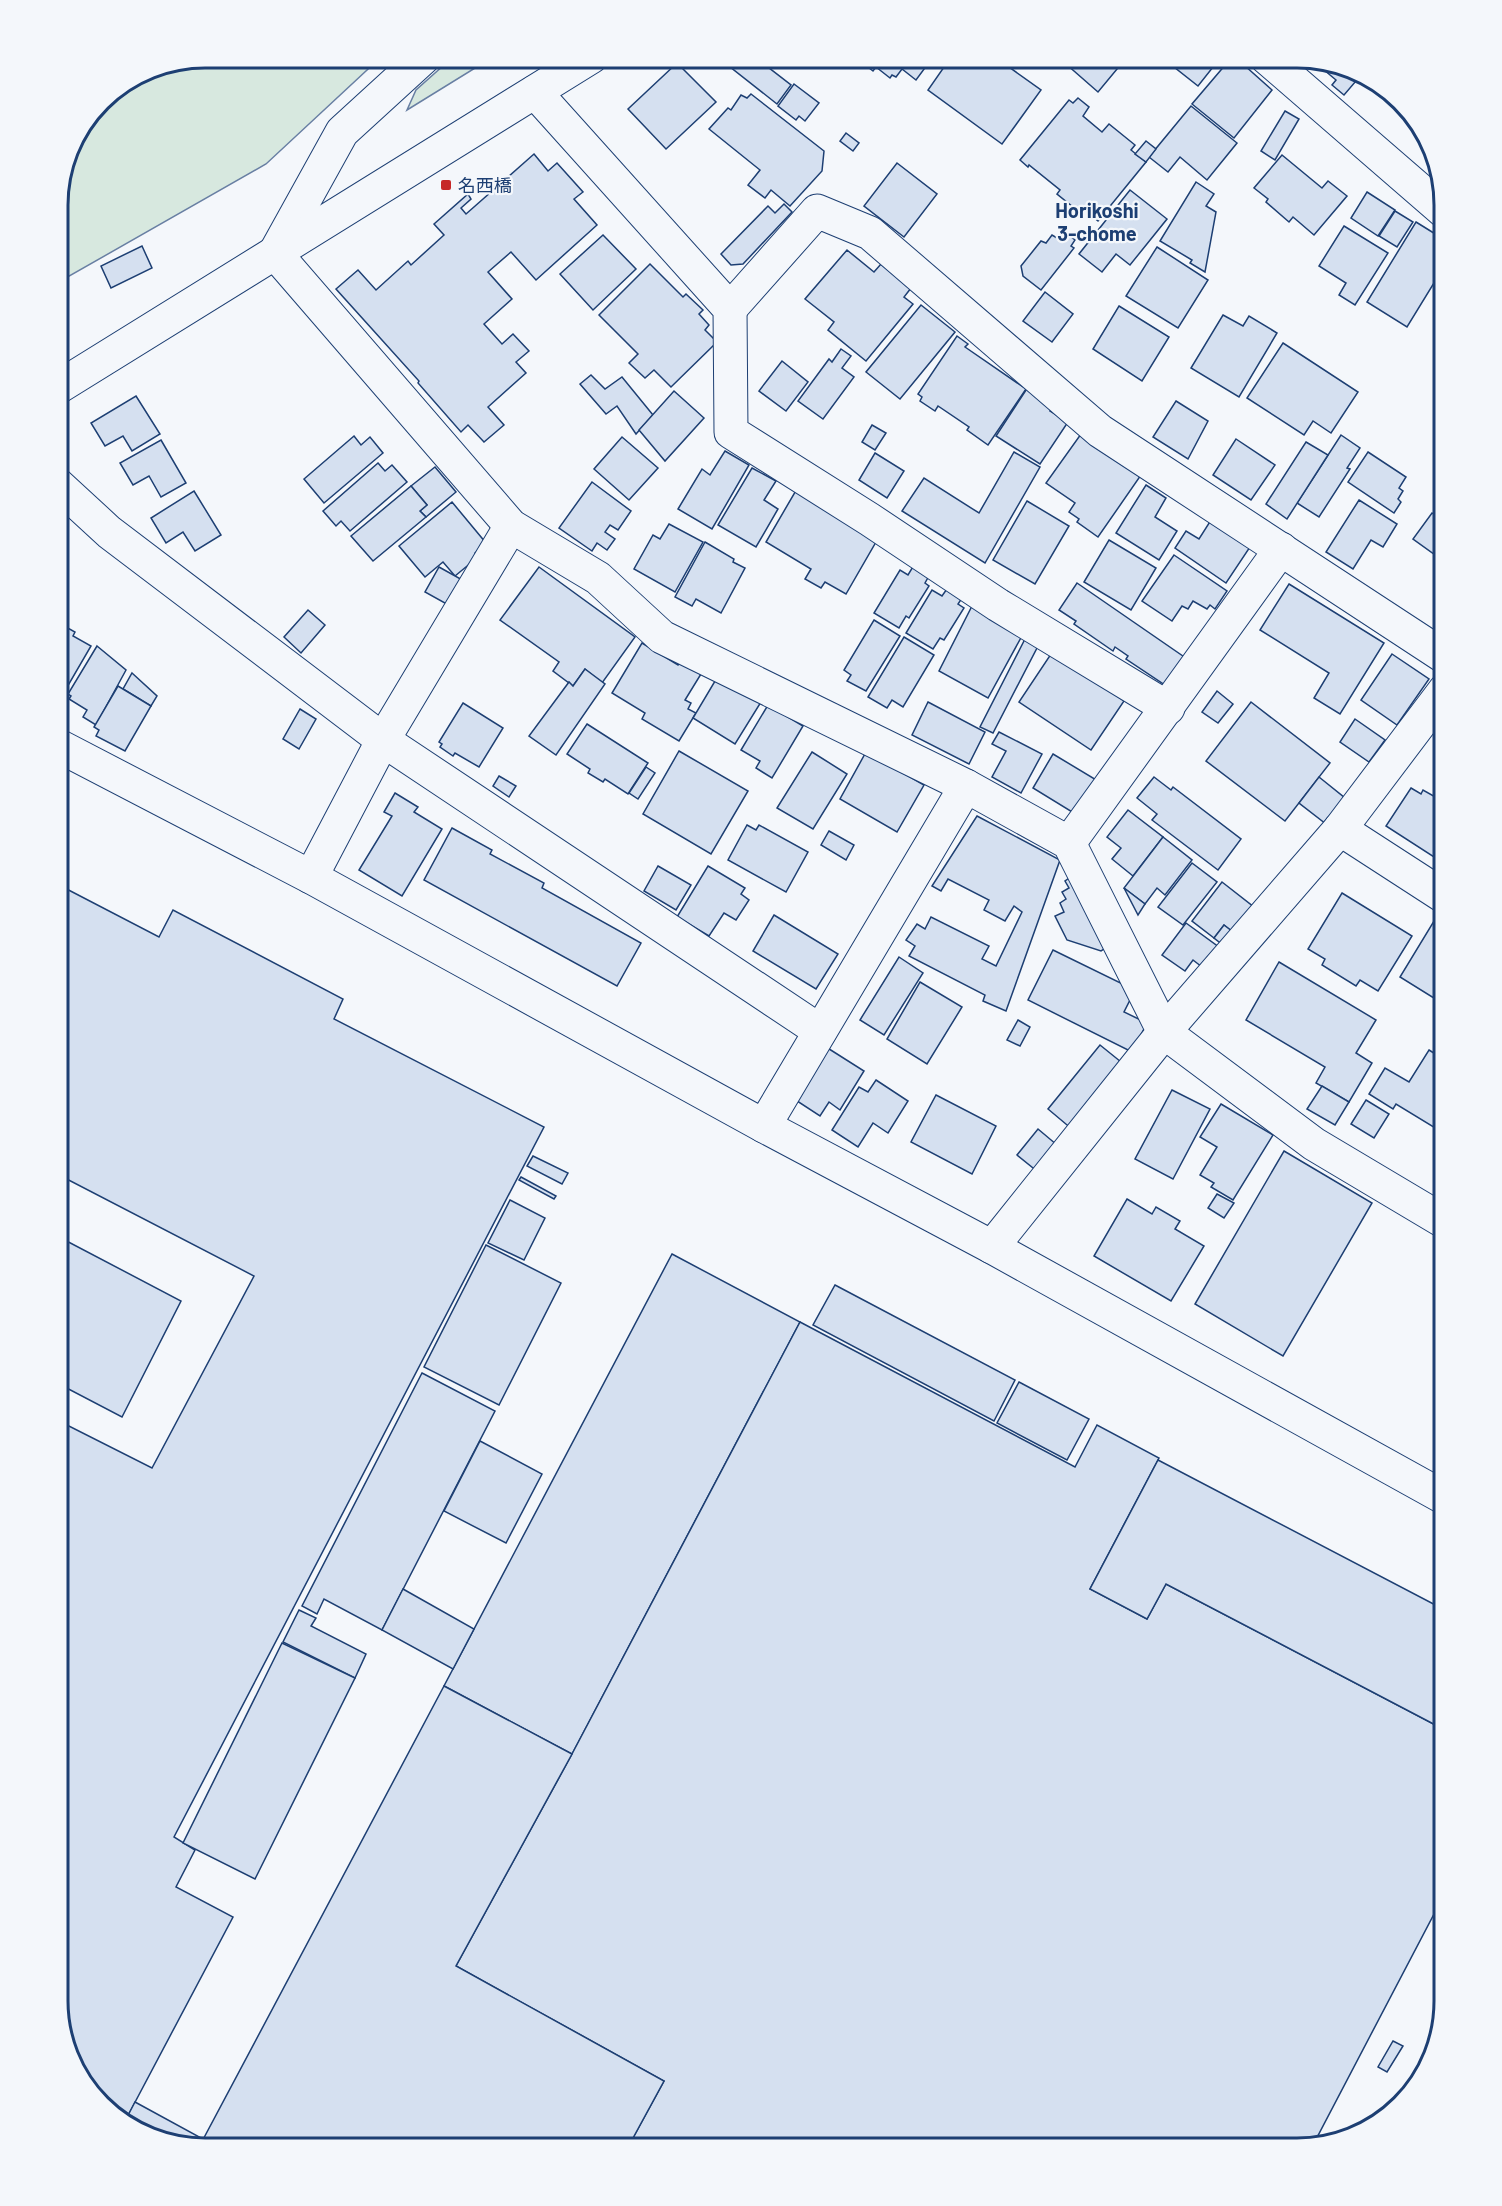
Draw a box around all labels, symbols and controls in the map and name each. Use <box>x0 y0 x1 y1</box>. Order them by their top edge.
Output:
place label: 名西橋 <box>458 174 512 196</box>
marker: 名西橋 <box>439 178 453 192</box>
district label: Horikoshi 3-chome <box>1055 198 1139 245</box>

